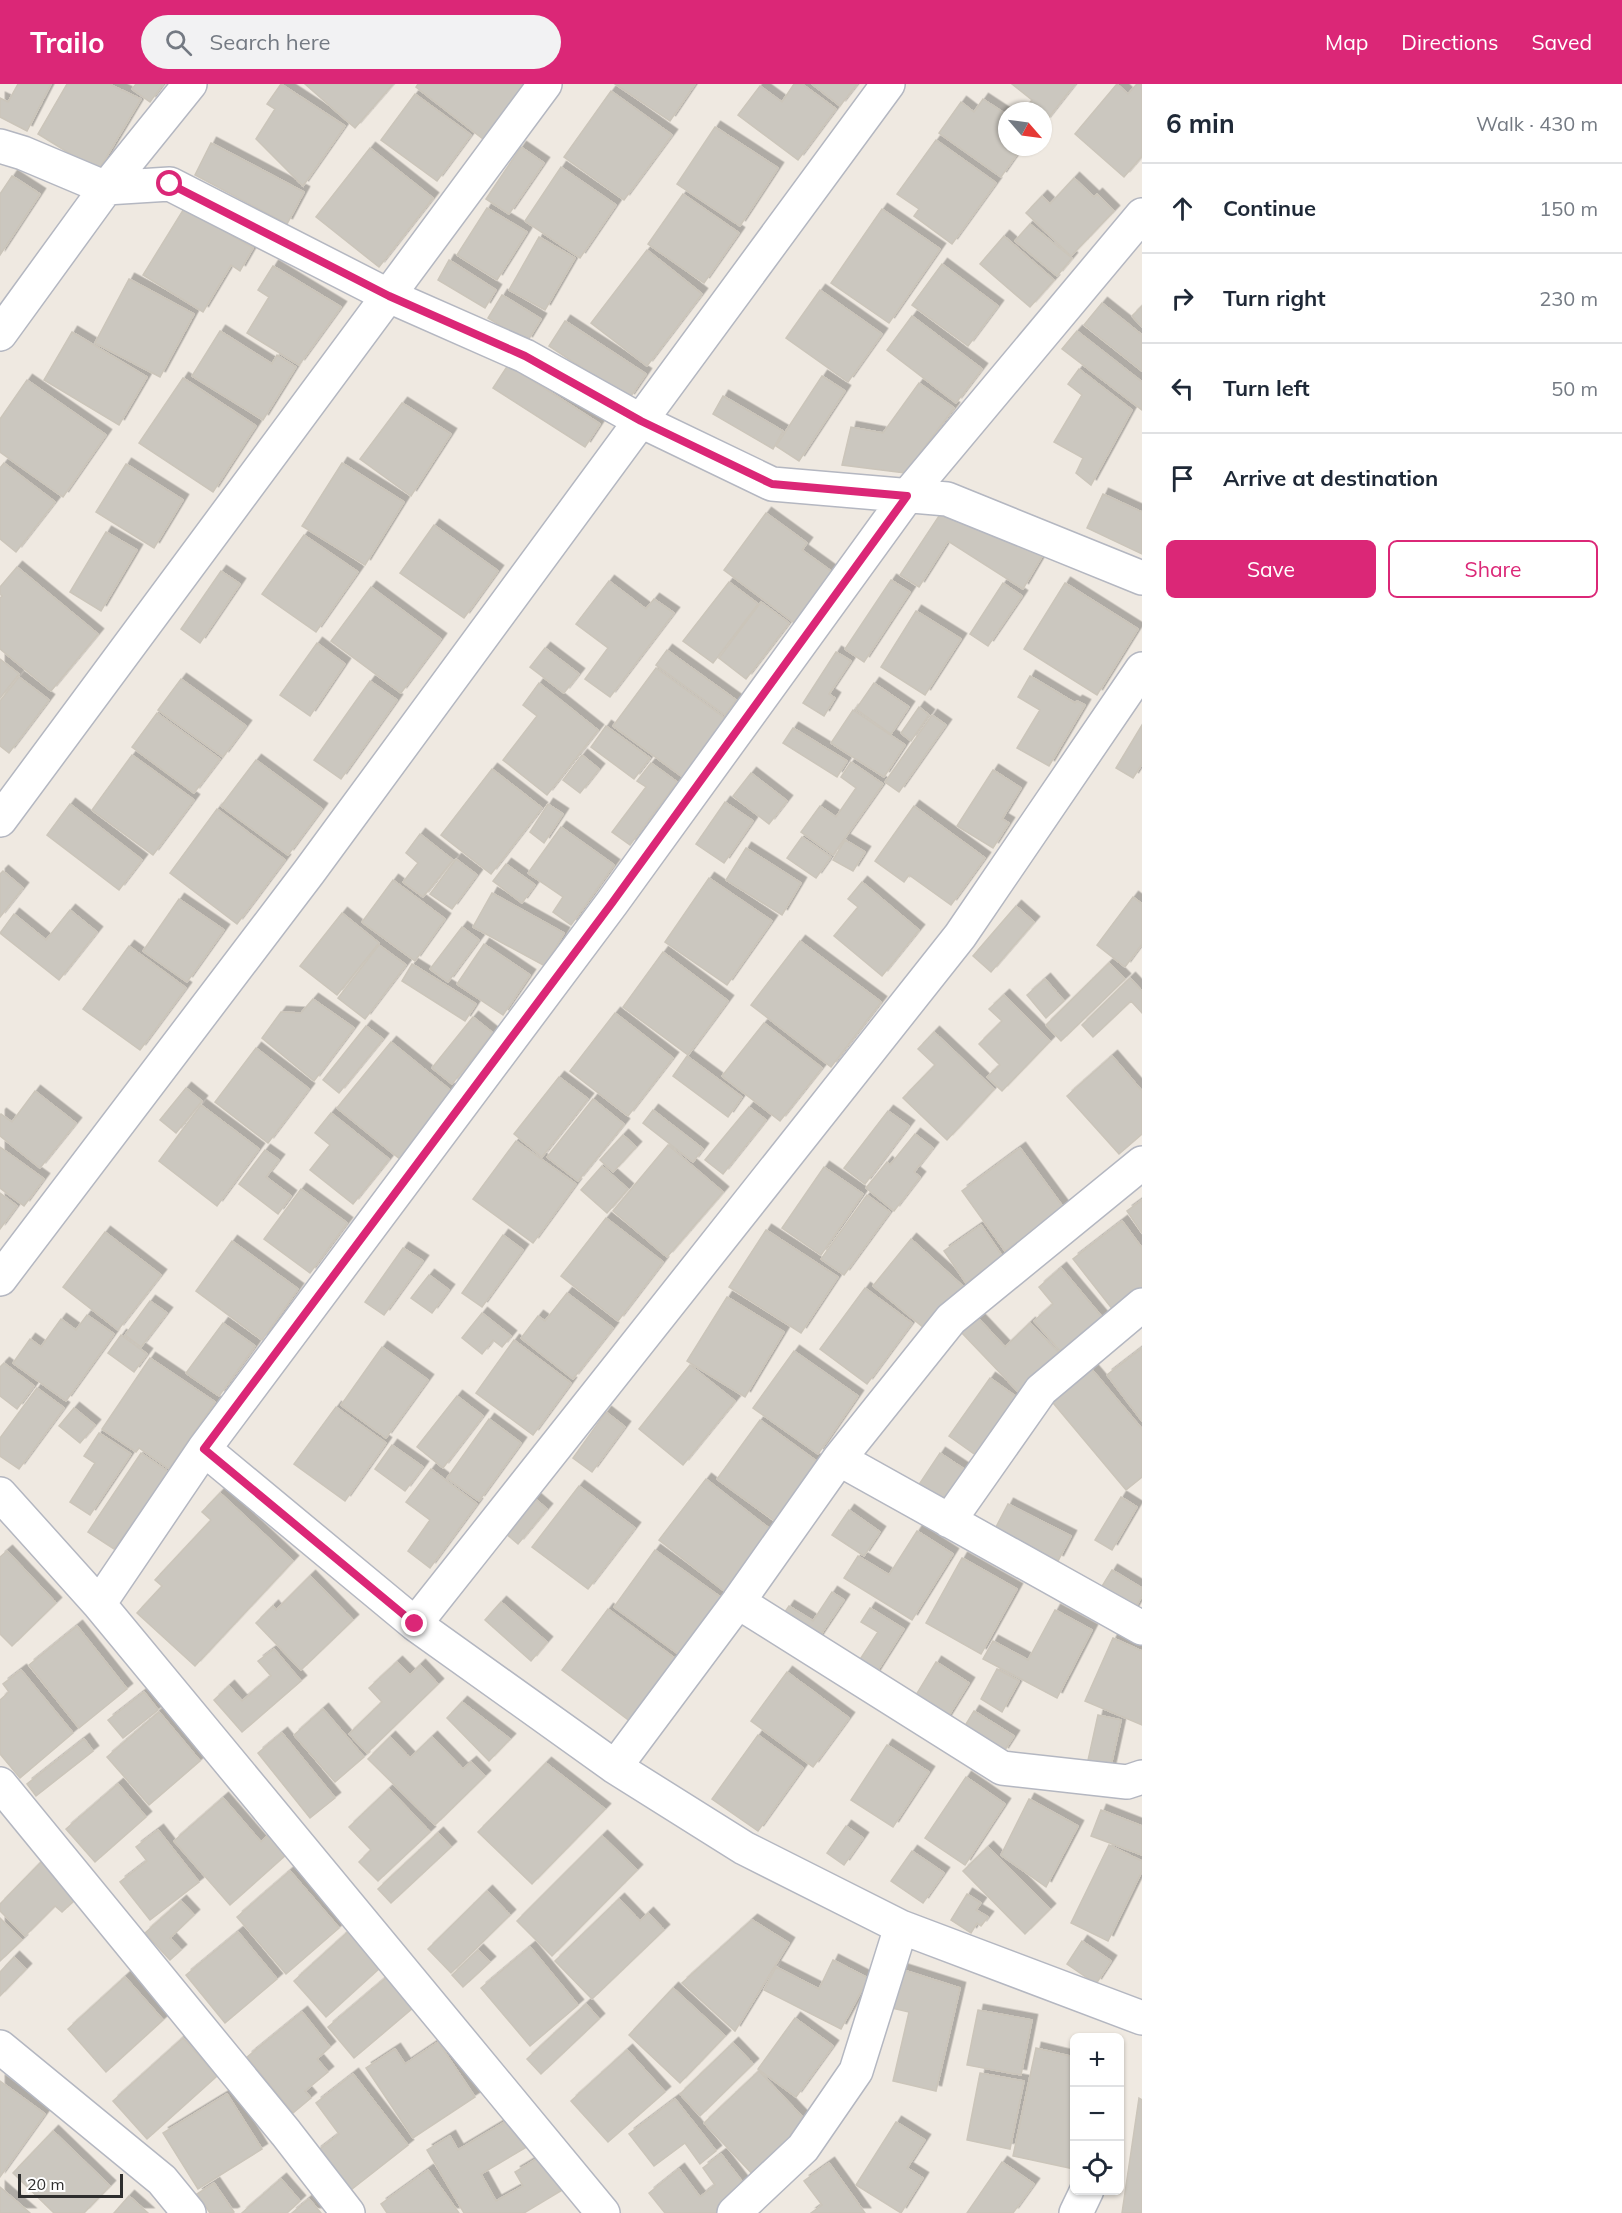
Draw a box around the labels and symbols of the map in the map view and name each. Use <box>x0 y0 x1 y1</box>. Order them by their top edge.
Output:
north arrow <box>998 102 1052 156</box>
route start <box>156 170 182 196</box>
route end <box>401 1610 427 1636</box>
scale bar <box>18 2171 123 2198</box>

